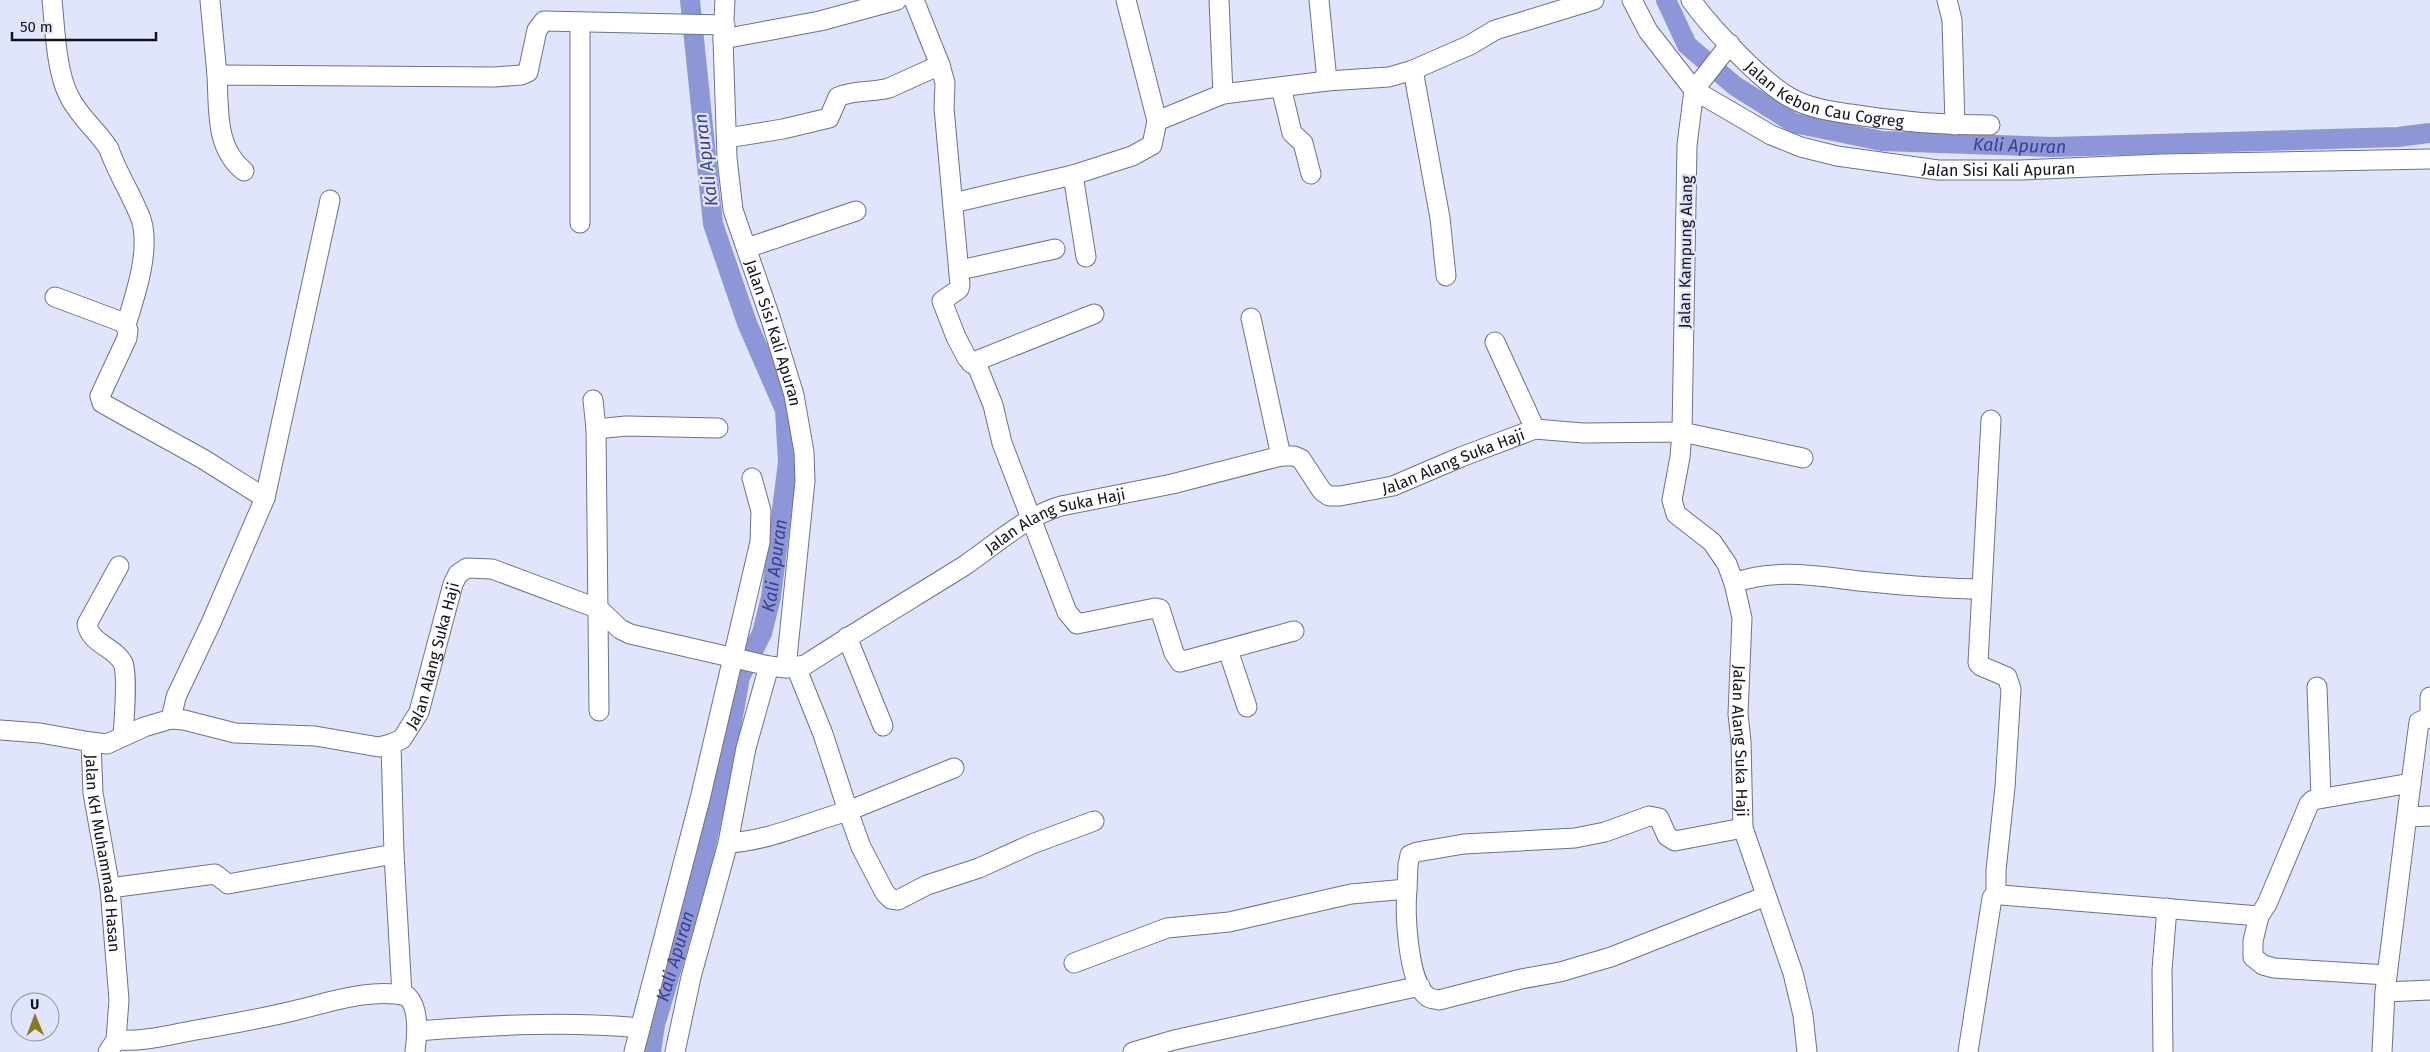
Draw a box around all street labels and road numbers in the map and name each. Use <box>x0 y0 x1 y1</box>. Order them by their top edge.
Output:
street label: Jalan Kebon Cau Cogreg <box>1741 57 1906 131</box>
street label: Jalan Sisi Kali Apuran <box>1921 159 2076 180</box>
street label: Jalan Kampung Alang <box>1675 175 1696 329</box>
street label: Jalan Sisi Kali Apuran <box>741 257 805 408</box>
street label: Jalan Alang Suka Haji <box>1380 425 1527 498</box>
street label: Jalan Alang Suka Haji <box>981 484 1127 558</box>
street label: Jalan Alang Suka Haji <box>402 580 463 733</box>
street label: Jalan Alang Suka Haji <box>1728 664 1752 817</box>
street label: Jalan KH Muhammad Hasan <box>81 754 124 953</box>

